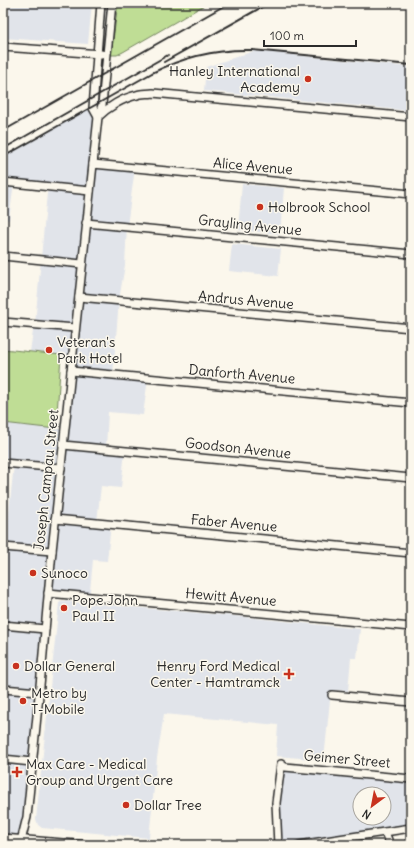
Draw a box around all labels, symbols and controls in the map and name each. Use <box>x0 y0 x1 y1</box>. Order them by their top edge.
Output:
scale bar <box>264 22 356 48</box>
text: 100 m <box>270 28 304 43</box>
place label: Hanley International Academy <box>169 62 300 96</box>
marker: Hanley International Academy <box>303 74 313 84</box>
street label: Alice Avenue <box>212 154 294 178</box>
place label: Holbrook School <box>268 198 370 216</box>
marker: Holbrook School <box>255 202 265 212</box>
street label: Grayling Avenue <box>197 211 303 239</box>
street label: Andrus Avenue <box>197 287 295 313</box>
place label: Veteran's Park Hotel <box>57 333 122 367</box>
marker: Veteran's Park Hotel <box>44 345 54 355</box>
street label: Danforth Avenue <box>188 360 296 388</box>
street label: Joseph Campau Street <box>30 408 62 552</box>
street label: Goodson Avenue <box>184 433 292 463</box>
street label: Faber Avenue <box>190 510 278 536</box>
place label: Sunoco <box>41 564 88 582</box>
marker: Sunoco <box>28 568 38 578</box>
street label: Hewitt Avenue <box>185 584 277 610</box>
place label: Pope John Paul II <box>72 591 138 625</box>
marker: Pope John Paul II <box>59 603 69 613</box>
place label: Dollar General <box>24 657 115 675</box>
place label: Henry Ford Medical Center - Hamtramck <box>150 657 280 691</box>
marker: Dollar General <box>11 661 21 671</box>
marker: Henry Ford Medical Center - Hamtramck <box>283 668 295 680</box>
place label: Metro by T-Mobile <box>31 684 87 718</box>
marker: Metro by T-Mobile <box>18 696 28 706</box>
street label: Geimer Street <box>303 746 391 772</box>
place label: Max Care - Medical Group and Urgent Care <box>26 755 173 789</box>
marker: Max Care - Medical Group and Urgent Care <box>11 766 23 778</box>
north arrow <box>352 786 392 826</box>
place label: Dollar Tree <box>134 796 202 814</box>
marker: Dollar Tree <box>121 800 131 810</box>
text: N <box>360 807 374 822</box>

